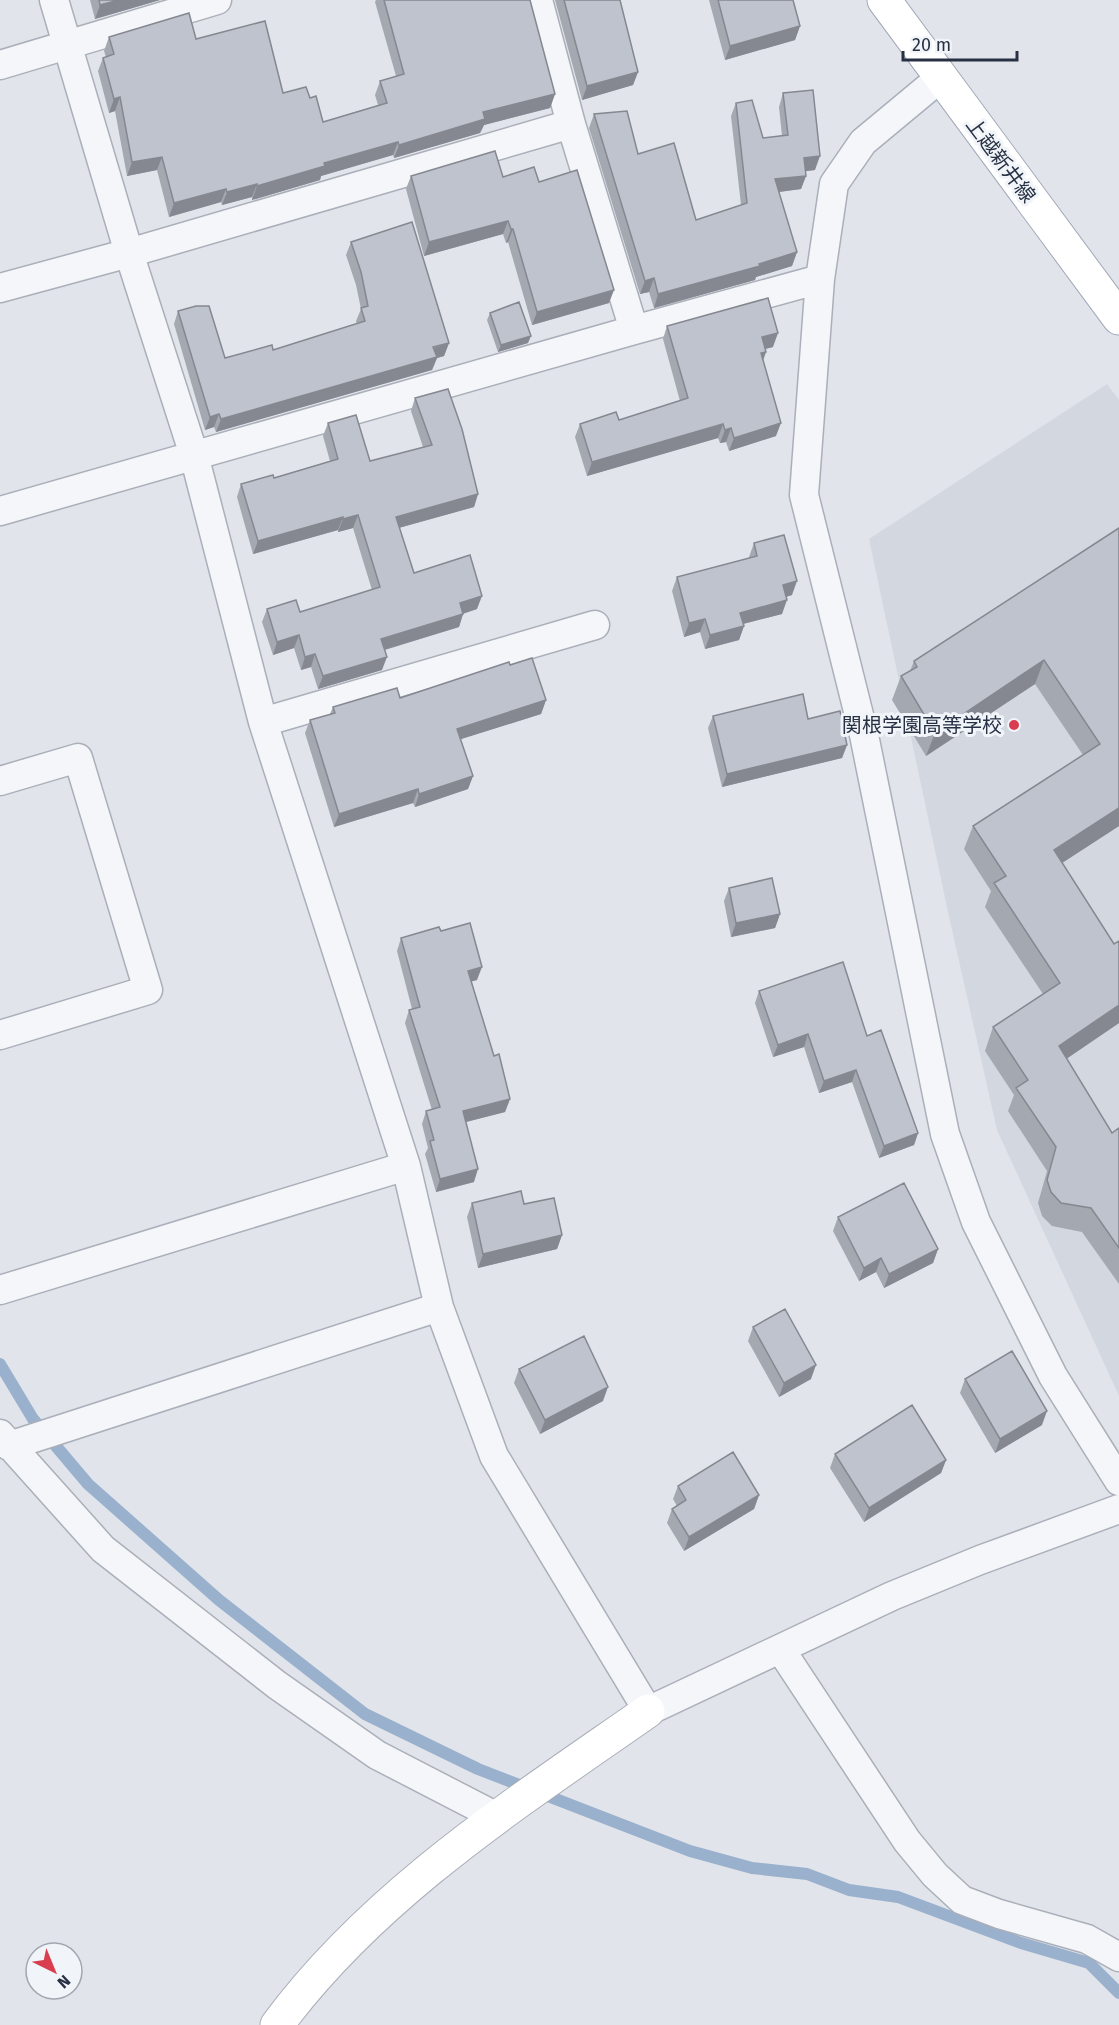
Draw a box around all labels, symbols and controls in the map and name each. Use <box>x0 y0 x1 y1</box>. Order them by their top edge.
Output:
scale bar <box>903 24 1017 62</box>
text: 20 m <box>912 34 951 56</box>
street label: 上越新井線 <box>961 113 1041 207</box>
place label: 関根学園高等学校 <box>842 713 1002 737</box>
marker: 関根学園高等学校 <box>1007 718 1021 732</box>
north arrow <box>24 1941 84 2001</box>
text: N <box>54 1971 74 1992</box>

